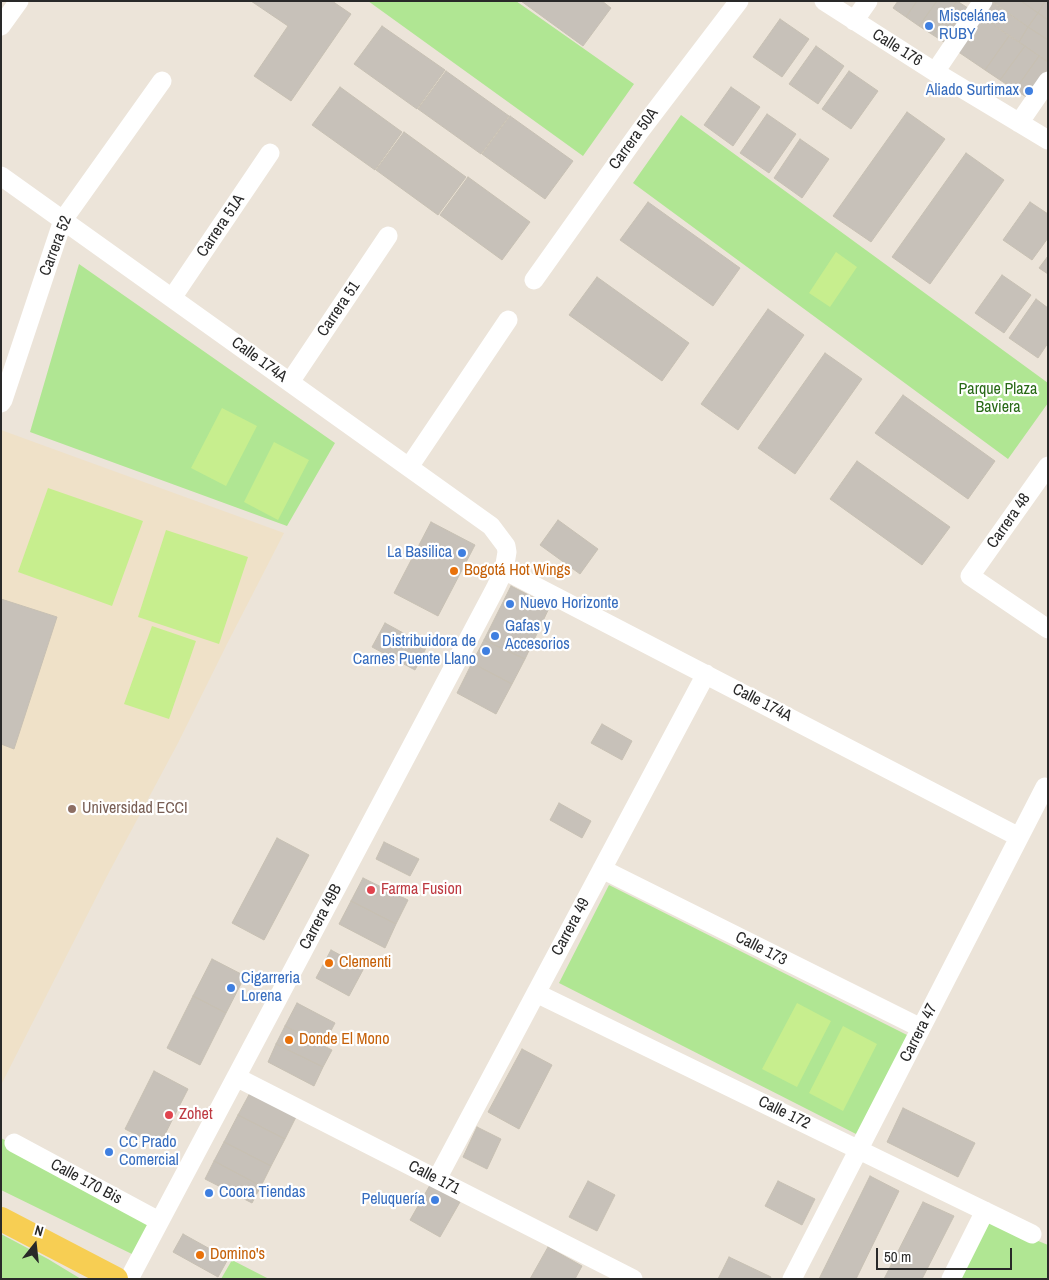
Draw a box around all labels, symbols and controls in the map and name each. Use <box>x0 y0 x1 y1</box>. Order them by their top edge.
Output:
place label: Miscelánea RUBY <box>939 7 1006 45</box>
marker: Miscelánea RUBY <box>923 20 935 32</box>
street label: Calle 176 <box>868 25 926 71</box>
place label: Aliado Surtimax <box>926 81 1019 101</box>
marker: Aliado Surtimax <box>1023 85 1035 97</box>
street label: Carrera 50A <box>605 104 663 174</box>
street label: Carrera 51A <box>193 191 249 261</box>
street label: Carrera 52 <box>36 213 76 279</box>
street label: Carrera 51 <box>314 278 364 340</box>
street label: Calle 174A <box>227 333 291 387</box>
park label: Parque Plaza Baviera <box>959 380 1037 418</box>
street label: Carrera 48 <box>983 490 1035 552</box>
place label: La Basilica <box>387 543 452 563</box>
marker: La Basilica <box>456 547 468 559</box>
place label: Bogotá Hot Wings <box>464 561 570 581</box>
marker: Bogotá Hot Wings <box>448 565 460 577</box>
place label: Nuevo Horizonte <box>520 594 618 614</box>
marker: Nuevo Horizonte <box>504 598 516 610</box>
place label: Gafas y Accesorios <box>505 617 570 655</box>
marker: Gafas y Accesorios <box>489 630 501 642</box>
place label: Distribuidora de Carnes Puente Llano <box>353 632 476 670</box>
marker: Distribuidora de Carnes Puente Llano <box>480 645 492 657</box>
street label: Calle 174A <box>729 680 795 726</box>
place label: Universidad ECCI <box>82 799 188 819</box>
marker: Universidad ECCI <box>66 803 78 815</box>
place label: Farma Fusion <box>381 880 462 900</box>
street label: Carrera 49B <box>296 881 346 953</box>
marker: Farma Fusion <box>365 884 377 896</box>
street label: Carrera 49 <box>548 895 594 959</box>
street label: Calle 173 <box>732 928 790 970</box>
place label: Clementi <box>339 953 391 973</box>
marker: Clementi <box>323 957 335 969</box>
place label: Cigarreria Lorena <box>241 969 300 1007</box>
marker: Cigarreria Lorena <box>225 982 237 994</box>
street label: Carrera 47 <box>896 1001 942 1065</box>
place label: Donde El Mono <box>299 1030 389 1050</box>
marker: Donde El Mono <box>283 1034 295 1046</box>
street label: Calle 172 <box>755 1092 813 1134</box>
place label: Zohet <box>179 1105 213 1125</box>
marker: Zohet <box>163 1109 175 1121</box>
place label: CC Prado Comercial <box>119 1133 179 1171</box>
marker: CC Prado Comercial <box>103 1146 115 1158</box>
street label: Calle 170 Bis <box>47 1155 125 1209</box>
street label: Calle 171 <box>405 1157 463 1199</box>
place label: Coora Tiendas <box>219 1183 305 1203</box>
marker: Coora Tiendas <box>203 1187 215 1199</box>
place label: Peluquería <box>362 1190 425 1210</box>
marker: Peluquería <box>429 1194 441 1206</box>
north arrow <box>10 1220 60 1270</box>
text: N <box>33 1221 46 1240</box>
scale bar <box>879 1238 1015 1270</box>
place label: Domino's <box>210 1245 265 1265</box>
text: 50 m <box>884 1246 911 1267</box>
marker: Domino's <box>194 1249 206 1261</box>

